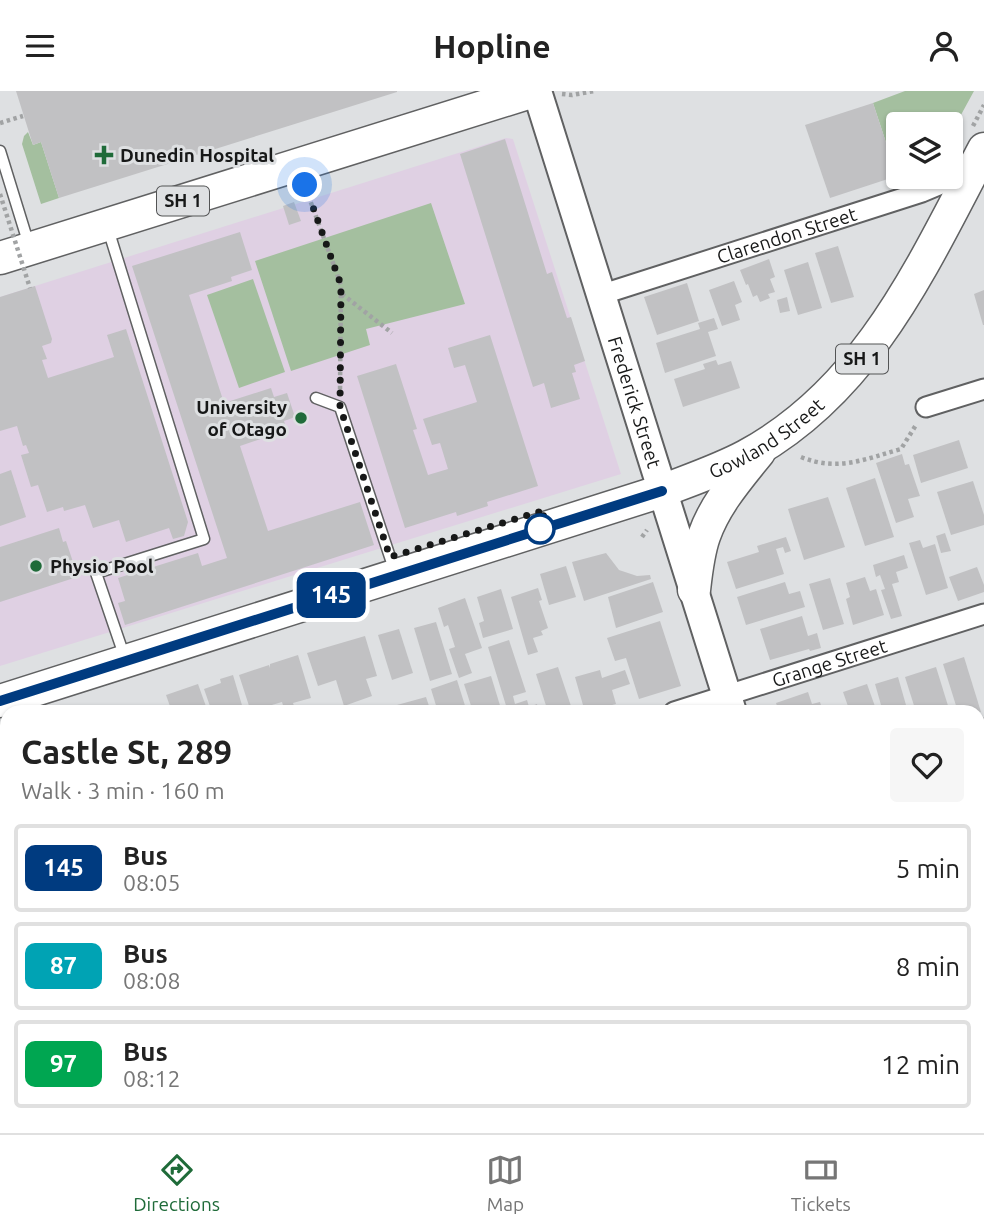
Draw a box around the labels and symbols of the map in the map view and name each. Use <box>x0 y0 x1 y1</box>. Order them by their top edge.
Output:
place label: Dunedin Hospital <box>120 144 274 166</box>
marker: Dunedin Hospital <box>94 145 114 165</box>
your location <box>287 167 322 202</box>
road number: SH 1 <box>157 187 209 215</box>
street label: Clarendon Street <box>714 202 860 268</box>
street label: Frederick Street <box>604 334 666 471</box>
road number: SH 1 <box>836 345 888 373</box>
street label: Gowland Street <box>706 393 829 483</box>
place label: University of Otago <box>196 396 287 440</box>
marker: University of Otago <box>293 410 309 426</box>
unlabelled marker <box>525 514 555 544</box>
place label: Physio Pool <box>50 555 154 577</box>
marker: Physio Pool <box>28 558 44 574</box>
line badge: 145 <box>291 572 371 618</box>
street label: Grange Street <box>769 634 890 691</box>

